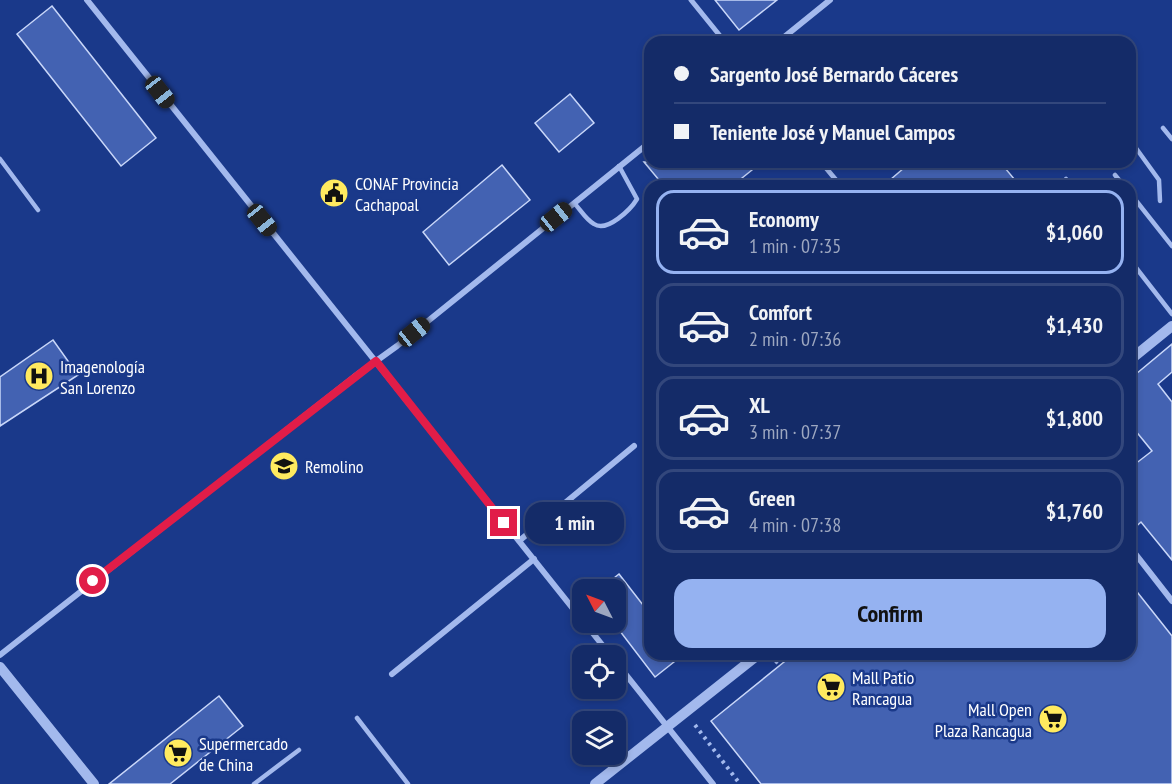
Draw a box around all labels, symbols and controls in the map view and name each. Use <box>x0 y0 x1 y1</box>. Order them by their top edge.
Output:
text: Sargento José Bernardo Cáceres <box>710 60 958 88</box>
car <box>142 72 178 112</box>
text: Teniente José y Manuel Campos <box>710 118 955 146</box>
place label: CONAF Provincia Cachapoal <box>355 172 459 216</box>
public building icon: CONAF Provincia Cachapoal <box>318 177 350 209</box>
car <box>536 199 576 235</box>
car <box>244 200 280 240</box>
icon: car <box>677 205 731 259</box>
text: Economy <box>749 205 819 233</box>
text: $1,060 <box>1046 218 1103 246</box>
text: 1 min · 07:35 <box>749 233 841 259</box>
icon: car <box>677 298 731 352</box>
text: Comfort <box>749 298 812 326</box>
text: $1,430 <box>1046 311 1103 339</box>
car <box>394 314 434 350</box>
text: 2 min · 07:36 <box>749 326 841 352</box>
place label: Imagenología San Lorenzo <box>60 355 145 399</box>
hospital icon: Imagenología San Lorenzo <box>23 360 55 392</box>
icon: car <box>677 391 731 445</box>
text: XL <box>749 391 770 419</box>
text: $1,800 <box>1046 404 1103 432</box>
text: 3 min · 07:37 <box>749 419 841 445</box>
school or university icon: Remolino <box>268 450 300 482</box>
place label: Remolino <box>305 455 364 478</box>
icon: car <box>677 484 731 538</box>
text: Green <box>749 484 795 512</box>
text: $1,760 <box>1046 497 1103 525</box>
callout: 1 min <box>525 502 624 544</box>
route end <box>490 509 517 536</box>
text: 1 min <box>554 510 595 536</box>
text: 4 min · 07:38 <box>749 512 841 538</box>
route start <box>79 567 106 594</box>
north arrow <box>572 579 626 633</box>
map controls <box>572 579 626 765</box>
button: Confirm <box>674 579 1106 648</box>
button: locate <box>572 645 626 699</box>
place label: Mall Patio Rancagua <box>852 666 915 710</box>
supermarket icon: Mall Patio Rancagua <box>815 671 847 703</box>
place label: Mall Open Plaza Rancagua <box>935 698 1032 742</box>
supermarket icon: Mall Open Plaza Rancagua <box>1037 703 1069 735</box>
button: layers <box>572 711 626 765</box>
place label: Supermercado de China <box>199 732 288 776</box>
supermarket icon: Supermercado de China <box>162 737 194 769</box>

